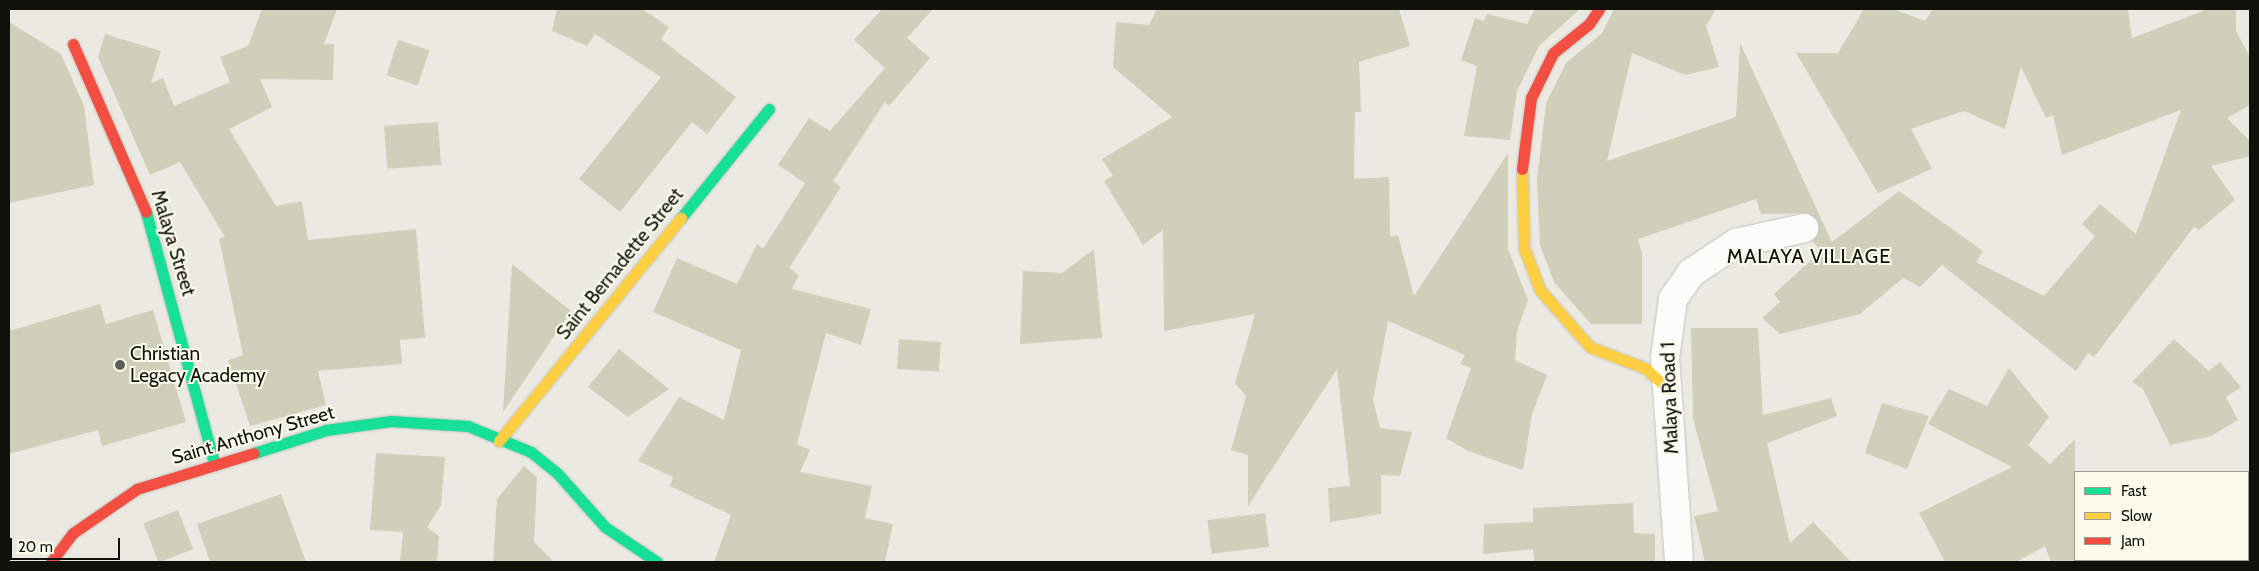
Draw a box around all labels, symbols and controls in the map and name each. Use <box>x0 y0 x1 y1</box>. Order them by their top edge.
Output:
street label: Saint Bernadette Street <box>552 184 688 344</box>
street label: Malaya Street <box>146 187 200 299</box>
district label: MALAYA VILLAGE <box>1725 244 1893 268</box>
street label: Malaya Road 1 <box>1657 342 1683 454</box>
place label: Christian Legacy Academy <box>130 343 266 387</box>
marker: Christian Legacy Academy <box>114 359 126 371</box>
street label: Saint Anthony Street <box>169 401 337 469</box>
legend <box>2074 471 2249 561</box>
text: Fast <box>2121 482 2146 500</box>
text: Slow <box>2121 507 2152 525</box>
scale bar <box>12 528 122 560</box>
text: Jam <box>2121 532 2145 550</box>
text: 20 m <box>18 538 53 556</box>

